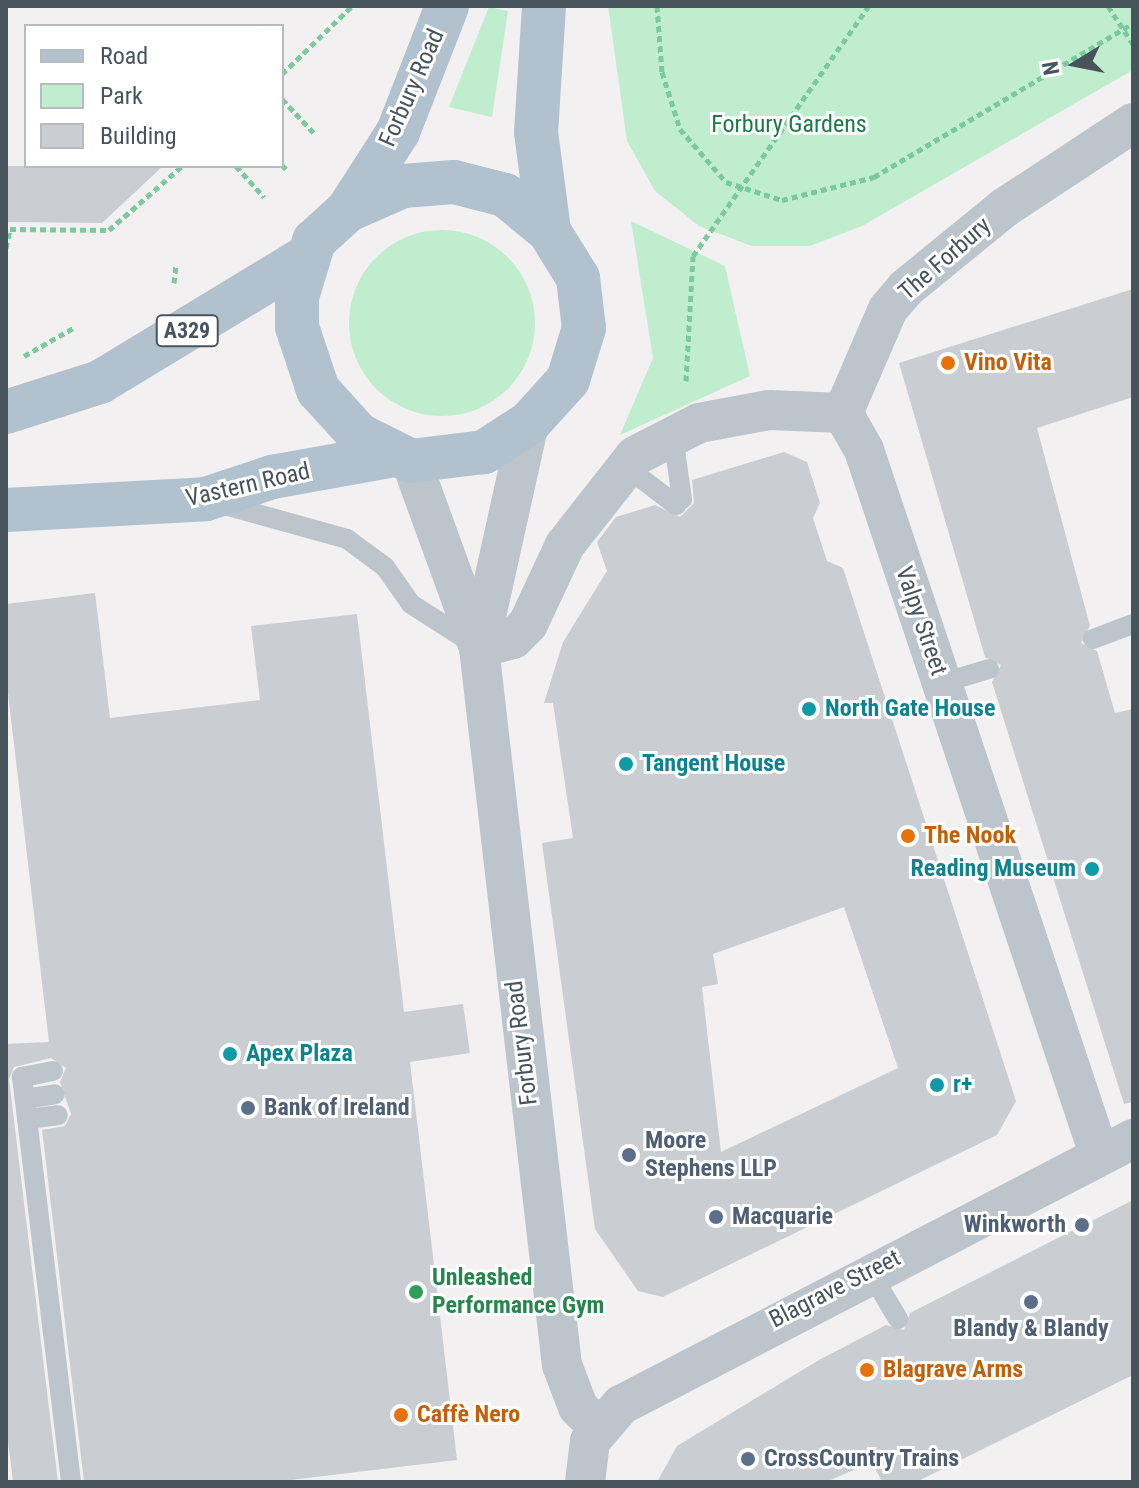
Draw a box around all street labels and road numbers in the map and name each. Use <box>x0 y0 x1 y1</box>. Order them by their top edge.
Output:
street label: Forbury Road <box>373 25 451 151</box>
street label: The Forbury <box>893 211 997 307</box>
road number: A329 <box>155 313 219 349</box>
street label: Vastern Road <box>183 457 313 513</box>
street label: Valpy Street <box>889 563 953 679</box>
street label: Forbury Road <box>500 979 544 1107</box>
street label: Blagrave Street <box>765 1244 905 1334</box>

